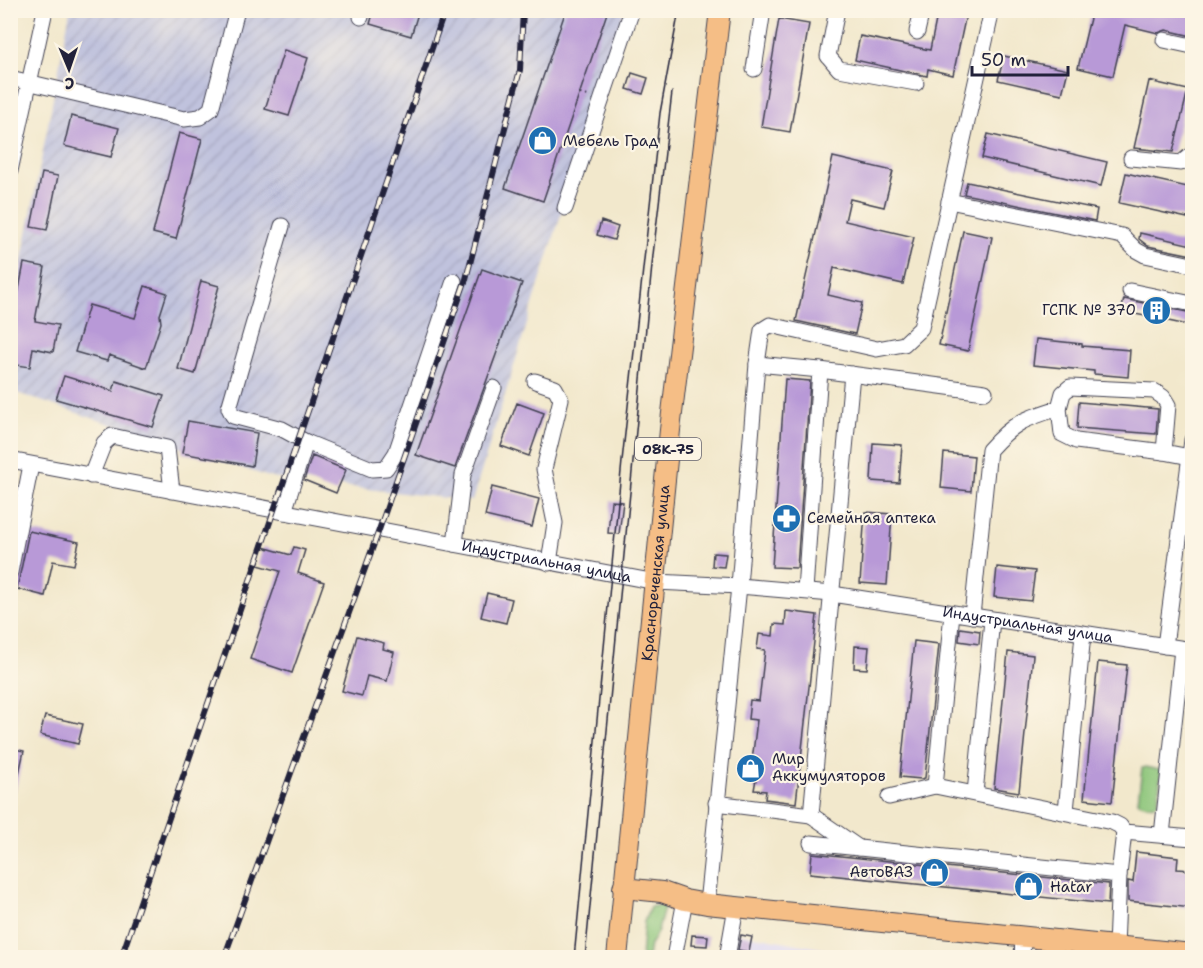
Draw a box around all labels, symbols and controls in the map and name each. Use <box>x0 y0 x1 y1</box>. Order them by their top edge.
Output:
north arrow <box>39 39 99 99</box>
scale bar <box>972 39 1068 77</box>
text: 50 m <box>981 48 1026 72</box>
text: С <box>64 73 75 94</box>
shop icon: Мебель Град <box>526 125 558 157</box>
place label: Мебель Град <box>563 131 659 151</box>
building icon: ГСПК № 370 <box>1141 294 1173 326</box>
place label: ГСПК № 370 <box>1042 300 1136 320</box>
road number: 08К-75 <box>635 438 701 460</box>
street label: Краснореченская улица <box>637 483 675 662</box>
pharmacy icon: Семейная аптека <box>770 502 802 534</box>
place label: Семейная аптека <box>807 508 937 528</box>
street label: Индустриальная улица <box>460 536 634 587</box>
street label: Индустриальная улица <box>941 601 1115 648</box>
place label: Мир Аккумуляторов <box>772 749 886 786</box>
shop icon: Мир Аккумуляторов <box>735 752 767 784</box>
shop icon: АвтоВАЗ <box>918 856 950 888</box>
place label: АвтоВАЗ <box>850 862 913 882</box>
shop icon: Hatar <box>1013 871 1045 903</box>
place label: Hatar <box>1050 877 1092 897</box>

